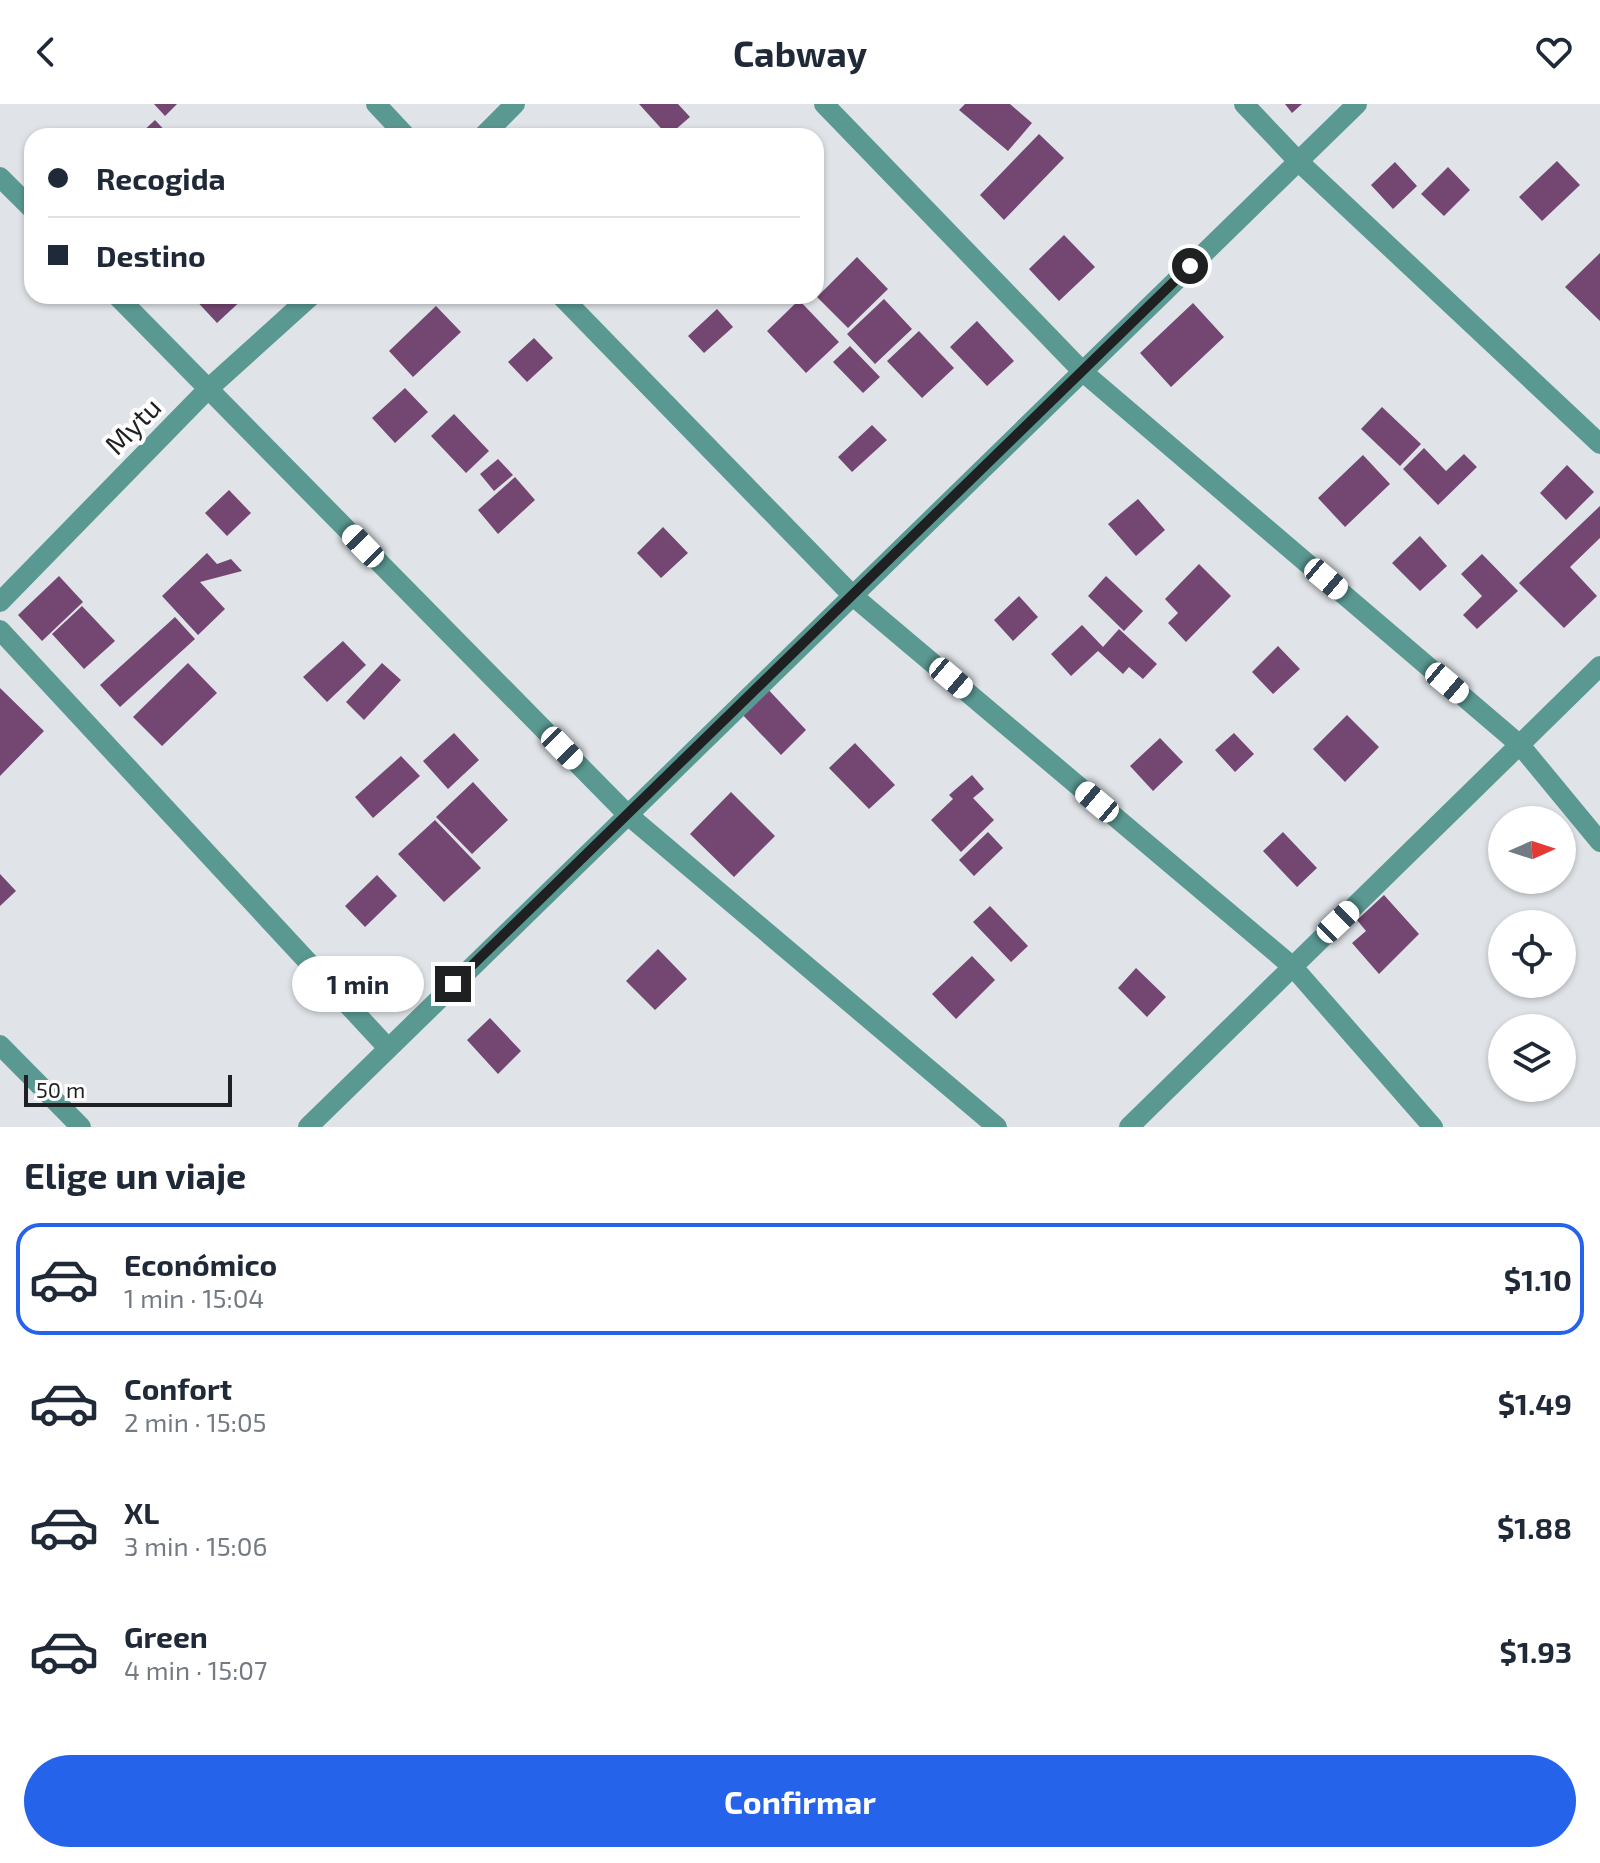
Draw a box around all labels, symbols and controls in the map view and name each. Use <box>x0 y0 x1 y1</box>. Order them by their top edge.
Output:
icon: back <box>24 30 68 74</box>
icon: heart <box>1532 30 1576 74</box>
text: Cabway <box>733 31 867 74</box>
text: Recogida <box>96 160 226 196</box>
text: Destino <box>96 237 206 273</box>
route start <box>1172 248 1208 284</box>
street label: Mytu <box>97 390 167 461</box>
car <box>338 520 388 572</box>
car <box>1300 554 1352 604</box>
car <box>925 653 977 703</box>
car <box>1421 658 1473 708</box>
car <box>537 722 587 774</box>
car <box>1071 777 1123 827</box>
north arrow <box>1488 806 1576 894</box>
map controls <box>1488 806 1576 1102</box>
car <box>1312 897 1364 947</box>
button: locate <box>1488 910 1576 998</box>
callout: 1 min <box>293 956 425 1012</box>
route end <box>435 966 471 1002</box>
text: 1 min <box>327 968 389 999</box>
button: layers <box>1488 1014 1576 1102</box>
scale bar <box>24 1071 232 1107</box>
text: 50 m <box>36 1076 85 1102</box>
text: Elige un viaje <box>24 1153 246 1196</box>
icon: car <box>28 1243 100 1315</box>
text: Económico <box>124 1246 277 1282</box>
text: $1.10 <box>1504 1261 1572 1297</box>
text: 1 min · 15:04 <box>124 1282 264 1313</box>
icon: car <box>28 1367 100 1439</box>
text: Confort <box>124 1370 232 1406</box>
text: $1.49 <box>1498 1385 1572 1421</box>
text: 2 min · 15:05 <box>124 1406 267 1437</box>
icon: car <box>28 1491 100 1563</box>
text: XL <box>124 1494 159 1530</box>
text: $1.88 <box>1497 1509 1572 1545</box>
text: 3 min · 15:06 <box>124 1530 267 1561</box>
icon: car <box>28 1615 100 1687</box>
text: Green <box>124 1618 208 1654</box>
text: $1.93 <box>1500 1633 1572 1669</box>
text: 4 min · 15:07 <box>124 1654 267 1685</box>
button: Confirmar <box>24 1755 1576 1847</box>

